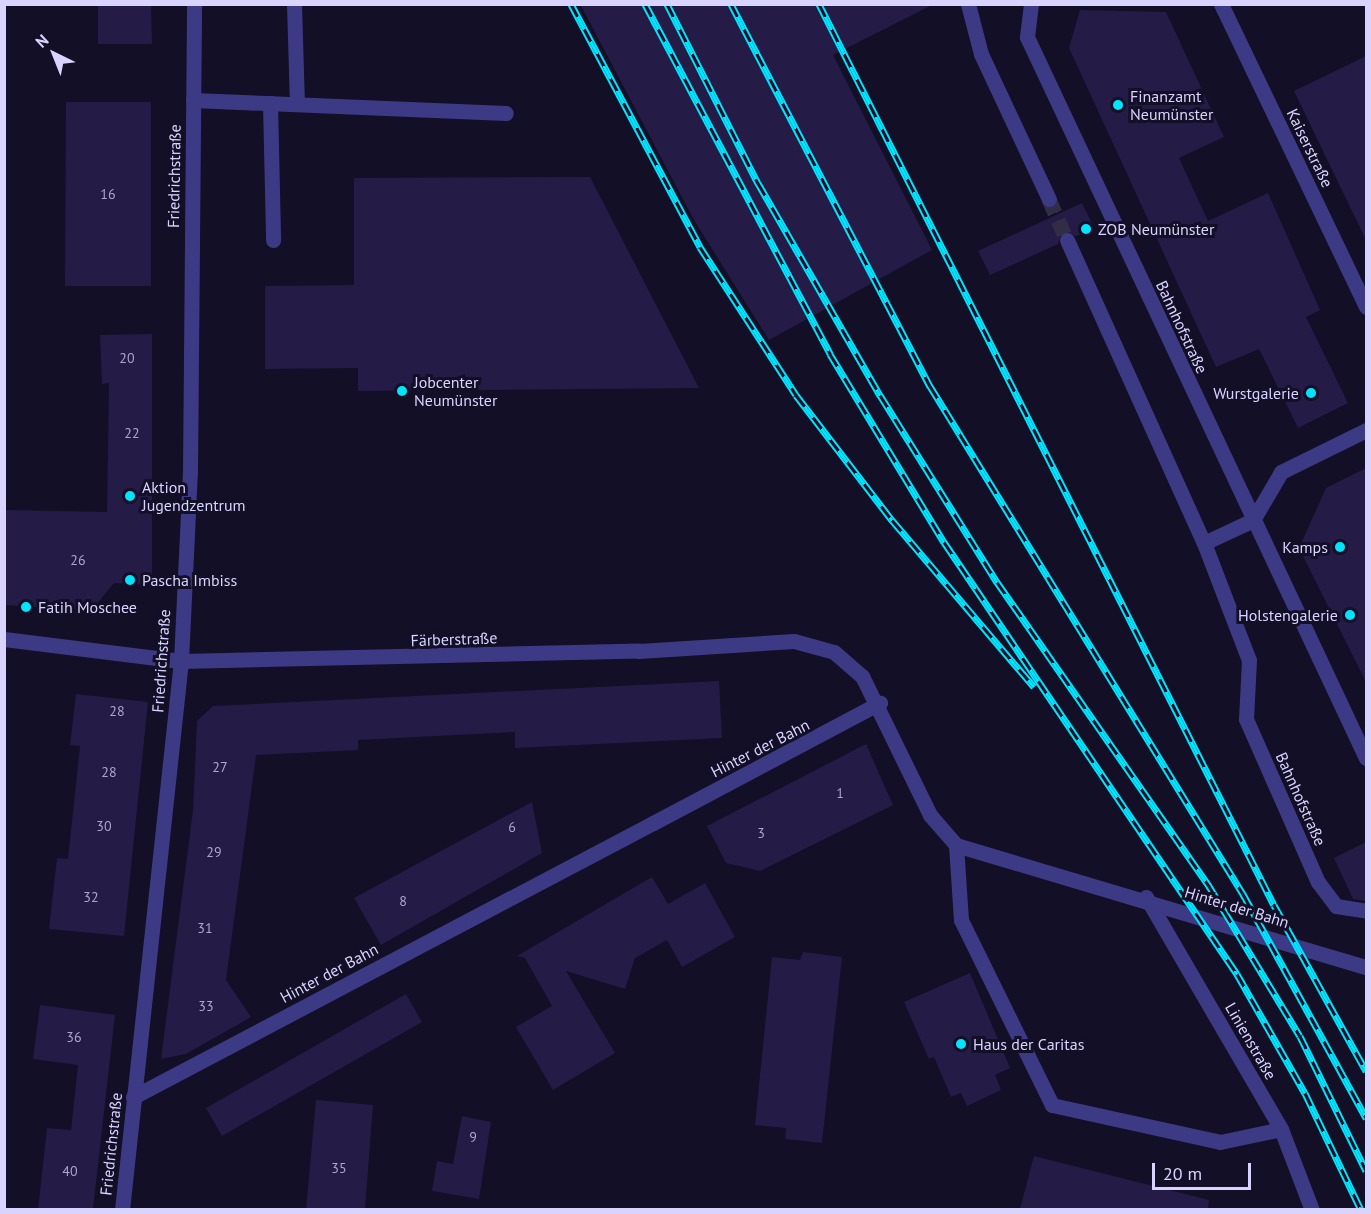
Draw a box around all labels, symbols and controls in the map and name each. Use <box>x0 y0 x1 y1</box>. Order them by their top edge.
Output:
north arrow <box>24 24 84 84</box>
text: N <box>31 30 52 52</box>
place label: Finanzamt Neumünster <box>1130 86 1213 124</box>
marker: Finanzamt Neumünster <box>1111 98 1125 112</box>
street label: Kaiserstraße <box>1283 106 1337 190</box>
street label: Friedrichstraße <box>163 124 185 228</box>
house number: 16 <box>100 186 116 202</box>
place label: ZOB Neumünster <box>1098 219 1214 239</box>
marker: ZOB Neumünster <box>1079 222 1093 236</box>
street label: Bahnhofstraße <box>1152 278 1212 376</box>
house number: 20 <box>119 350 135 366</box>
place label: Jobcenter Neumünster <box>414 372 497 410</box>
place label: Wurstgalerie <box>1213 383 1299 403</box>
marker: Jobcenter Neumünster <box>395 384 409 398</box>
marker: Wurstgalerie <box>1304 386 1318 400</box>
house number: 22 <box>124 425 140 441</box>
place label: Aktion Jugendzentrum <box>142 477 246 515</box>
marker: Aktion Jugendzentrum <box>123 489 137 503</box>
place label: Kamps <box>1282 537 1328 557</box>
marker: Kamps <box>1333 540 1347 554</box>
house number: 26 <box>70 552 86 568</box>
place label: Pascha Imbiss <box>142 570 237 590</box>
marker: Pascha Imbiss <box>123 573 137 587</box>
place label: Fatih Moschee <box>38 597 137 617</box>
marker: Fatih Moschee <box>19 600 33 614</box>
place label: Holstengalerie <box>1238 605 1338 625</box>
marker: Holstengalerie <box>1343 608 1357 622</box>
street label: Friedrichstraße <box>148 609 174 713</box>
street label: Färberstraße <box>410 628 498 650</box>
house number: 28 <box>109 703 125 719</box>
street label: Hinter der Bahn <box>707 715 813 781</box>
street label: Bahnhofstraße <box>1272 749 1330 849</box>
house number: 27 <box>212 759 228 775</box>
house number: 28 <box>101 764 117 780</box>
house number: 1 <box>836 785 844 801</box>
house number: 30 <box>96 818 112 834</box>
house number: 6 <box>508 819 516 835</box>
house number: 3 <box>757 825 765 841</box>
house number: 29 <box>206 844 222 860</box>
street label: Hinter der Bahn <box>1182 882 1292 932</box>
house number: 32 <box>83 889 99 905</box>
house number: 8 <box>399 893 407 909</box>
house number: 31 <box>197 920 213 936</box>
street label: Hinter der Bahn <box>277 939 381 1007</box>
house number: 33 <box>198 998 214 1014</box>
street label: Linienstraße <box>1221 999 1281 1083</box>
house number: 36 <box>66 1029 82 1045</box>
place label: Haus der Caritas <box>973 1034 1084 1054</box>
marker: Haus der Caritas <box>954 1037 968 1051</box>
street label: Friedrichstraße <box>96 1091 126 1197</box>
house number: 9 <box>469 1129 477 1145</box>
scale bar <box>1155 1151 1254 1189</box>
house number: 35 <box>331 1160 347 1176</box>
text: 20 m <box>1163 1162 1202 1185</box>
house number: 40 <box>62 1163 78 1179</box>

